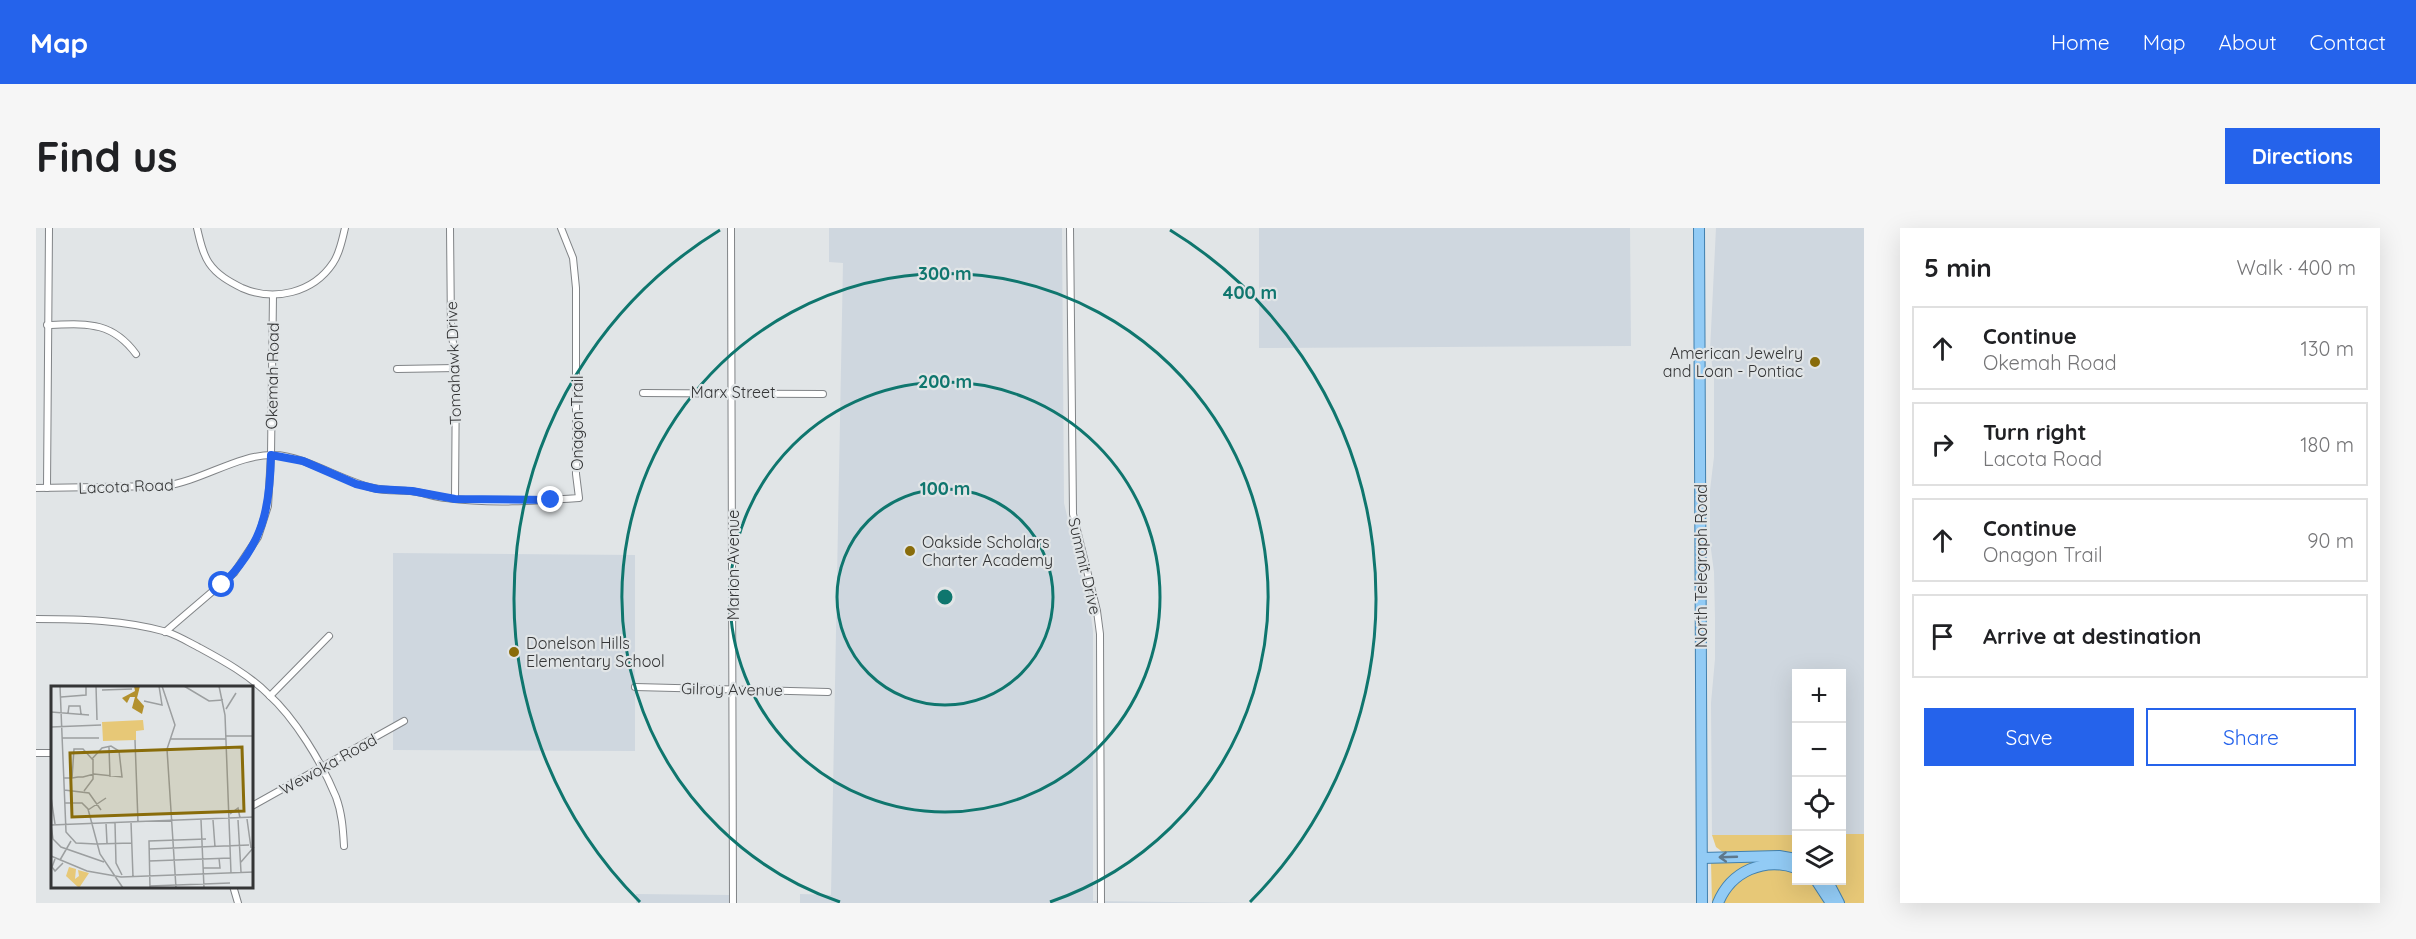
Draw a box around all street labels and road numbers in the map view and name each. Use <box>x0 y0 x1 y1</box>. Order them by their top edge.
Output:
street label: Tomahawk Drive <box>441 301 465 425</box>
street label: Okemah Road <box>261 322 283 430</box>
street label: Onagon Trail <box>567 375 587 471</box>
street label: Marx Street <box>691 382 775 402</box>
street label: Lacota Road <box>78 474 174 498</box>
street label: North Telegraph Road <box>1691 484 1711 648</box>
street label: Marion Avenue <box>723 510 743 620</box>
street label: Summit Drive <box>1064 516 1106 616</box>
street label: Gilroy Avenue <box>681 678 783 700</box>
street label: Wewoka Road <box>276 729 380 799</box>

